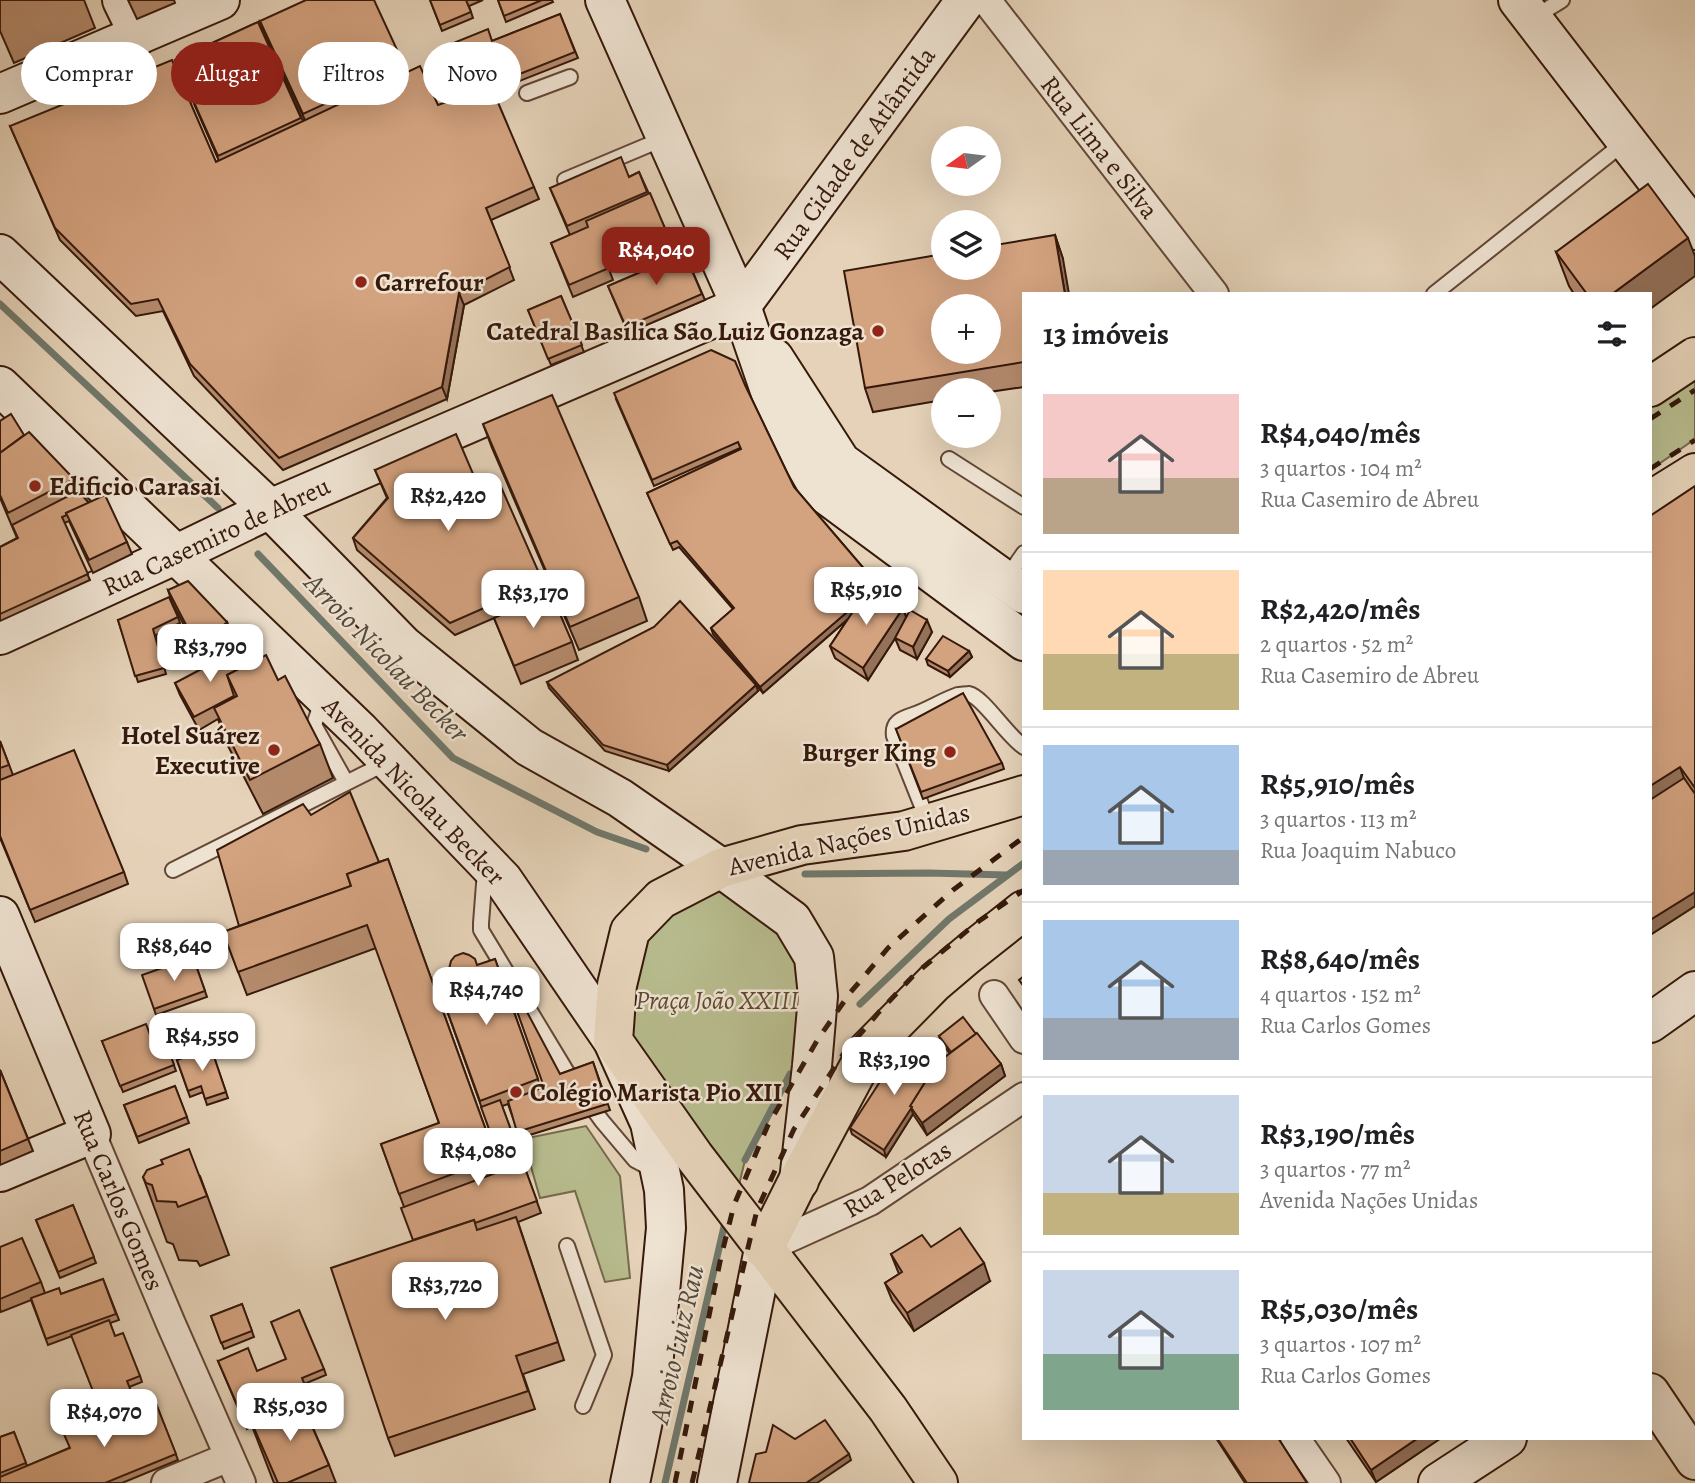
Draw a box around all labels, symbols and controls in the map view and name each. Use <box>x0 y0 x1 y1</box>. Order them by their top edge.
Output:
street label: Rua Cidade de Atlântida <box>765 40 944 267</box>
chip: Comprar <box>21 42 157 105</box>
chip: Alugar <box>171 42 284 105</box>
chip: Filtros <box>298 42 409 105</box>
chip: Novo <box>423 42 521 105</box>
street label: Rua Lima e Silva <box>1033 68 1167 226</box>
north arrow <box>931 126 1001 196</box>
map controls <box>931 126 1001 448</box>
button: layers <box>931 210 1001 280</box>
pin: R$4,040 <box>591 228 721 287</box>
text: R$4,040 <box>618 234 694 265</box>
place label: Carrefour <box>375 265 484 300</box>
marker: Carrefour <box>353 274 369 290</box>
button: + <box>931 294 1001 364</box>
place label: Catedral Basílica São Luiz Gonzaga <box>486 314 864 349</box>
text: 13 imóveis <box>1043 314 1169 354</box>
icon: filters <box>1593 315 1631 353</box>
marker: Catedral Basílica São Luiz Gonzaga <box>870 323 886 339</box>
button: − <box>931 378 1001 448</box>
text: R$4,040/mês <box>1260 413 1421 453</box>
icon: home <box>1099 422 1183 506</box>
text: 3 quartos · 104 m² <box>1260 453 1422 484</box>
street label: Rua Casemiro de Abreu <box>97 468 337 605</box>
place label: Edificio Carasai <box>49 469 221 504</box>
pin: R$2,420 <box>383 474 513 533</box>
marker: Edificio Carasai <box>27 478 43 494</box>
text: R$2,420 <box>410 480 486 511</box>
text: Rua Casemiro de Abreu <box>1260 484 1479 515</box>
water label: Arroio Nicolau Becker <box>294 563 478 751</box>
pin: R$5,910 <box>801 568 931 627</box>
pin: R$3,170 <box>468 570 598 630</box>
text: R$5,910 <box>830 574 902 605</box>
text: R$3,170 <box>497 577 569 608</box>
text: R$2,420/mês <box>1260 589 1421 629</box>
icon: home <box>1099 598 1183 682</box>
pin: R$3,790 <box>145 624 275 684</box>
text: 2 quartos · 52 m² <box>1260 629 1413 660</box>
text: R$3,790 <box>173 631 247 662</box>
text: Rua Casemiro de Abreu <box>1260 660 1479 691</box>
street label: Avenida Nicolau Becker <box>314 689 513 893</box>
place label: Hotel Suárez Executive <box>121 718 260 783</box>
place label: Burger King <box>802 735 937 770</box>
marker: Hotel Suárez Executive <box>266 742 282 758</box>
marker: Burger King <box>942 744 958 760</box>
text: R$5,910/mês <box>1260 764 1415 804</box>
icon: home <box>1099 773 1183 857</box>
street label: Avenida Nações Unidas <box>724 795 973 885</box>
text: 3 quartos · 113 m² <box>1260 804 1416 835</box>
text: Rua Joaquim Nabuco <box>1260 835 1456 866</box>
pin: R$8,640 <box>109 923 239 983</box>
text: R$8,640 <box>136 930 212 961</box>
text: R$8,640/mês <box>1260 939 1420 979</box>
icon: home <box>1099 948 1183 1032</box>
pin: R$4,740 <box>421 968 551 1027</box>
text: R$4,740 <box>449 974 523 1005</box>
text: 4 quartos · 152 m² <box>1260 979 1421 1010</box>
park label: Praça João XXIII <box>635 983 799 1018</box>
text: Rua Carlos Gomes <box>1260 1010 1431 1041</box>
pin: R$4,550 <box>137 1014 267 1073</box>
text: R$4,550 <box>165 1020 239 1051</box>
pin: R$3,190 <box>829 1038 959 1097</box>
text: R$3,190 <box>858 1044 930 1075</box>
place label: Colégio Marista Pio XII <box>530 1075 782 1110</box>
marker: Colégio Marista Pio XII <box>508 1084 524 1100</box>
street label: Rua Carlos Gomes <box>65 1104 172 1296</box>
text: R$3,190/mês <box>1260 1114 1415 1154</box>
icon: home <box>1099 1123 1183 1207</box>
pin: R$4,080 <box>413 1128 543 1188</box>
street label: Rua Pelotas <box>836 1132 958 1227</box>
text: R$4,080 <box>440 1135 516 1166</box>
text: 3 quartos · 77 m² <box>1260 1154 1411 1185</box>
text: Avenida Nações Unidas <box>1260 1185 1478 1216</box>
water label: Arroio Luiz Rau <box>640 1261 714 1429</box>
pin: R$3,720 <box>380 1262 510 1322</box>
text: R$3,720 <box>408 1269 482 1300</box>
text: R$5,030/mês <box>1260 1289 1418 1329</box>
icon: home <box>1099 1298 1183 1382</box>
text: 3 quartos · 107 m² <box>1260 1329 1421 1360</box>
text: Rua Carlos Gomes <box>1260 1360 1431 1391</box>
pin: R$5,030 <box>225 1384 355 1443</box>
pin: R$4,070 <box>39 1390 169 1449</box>
text: R$5,030 <box>253 1390 327 1421</box>
text: R$4,070 <box>66 1396 142 1427</box>

